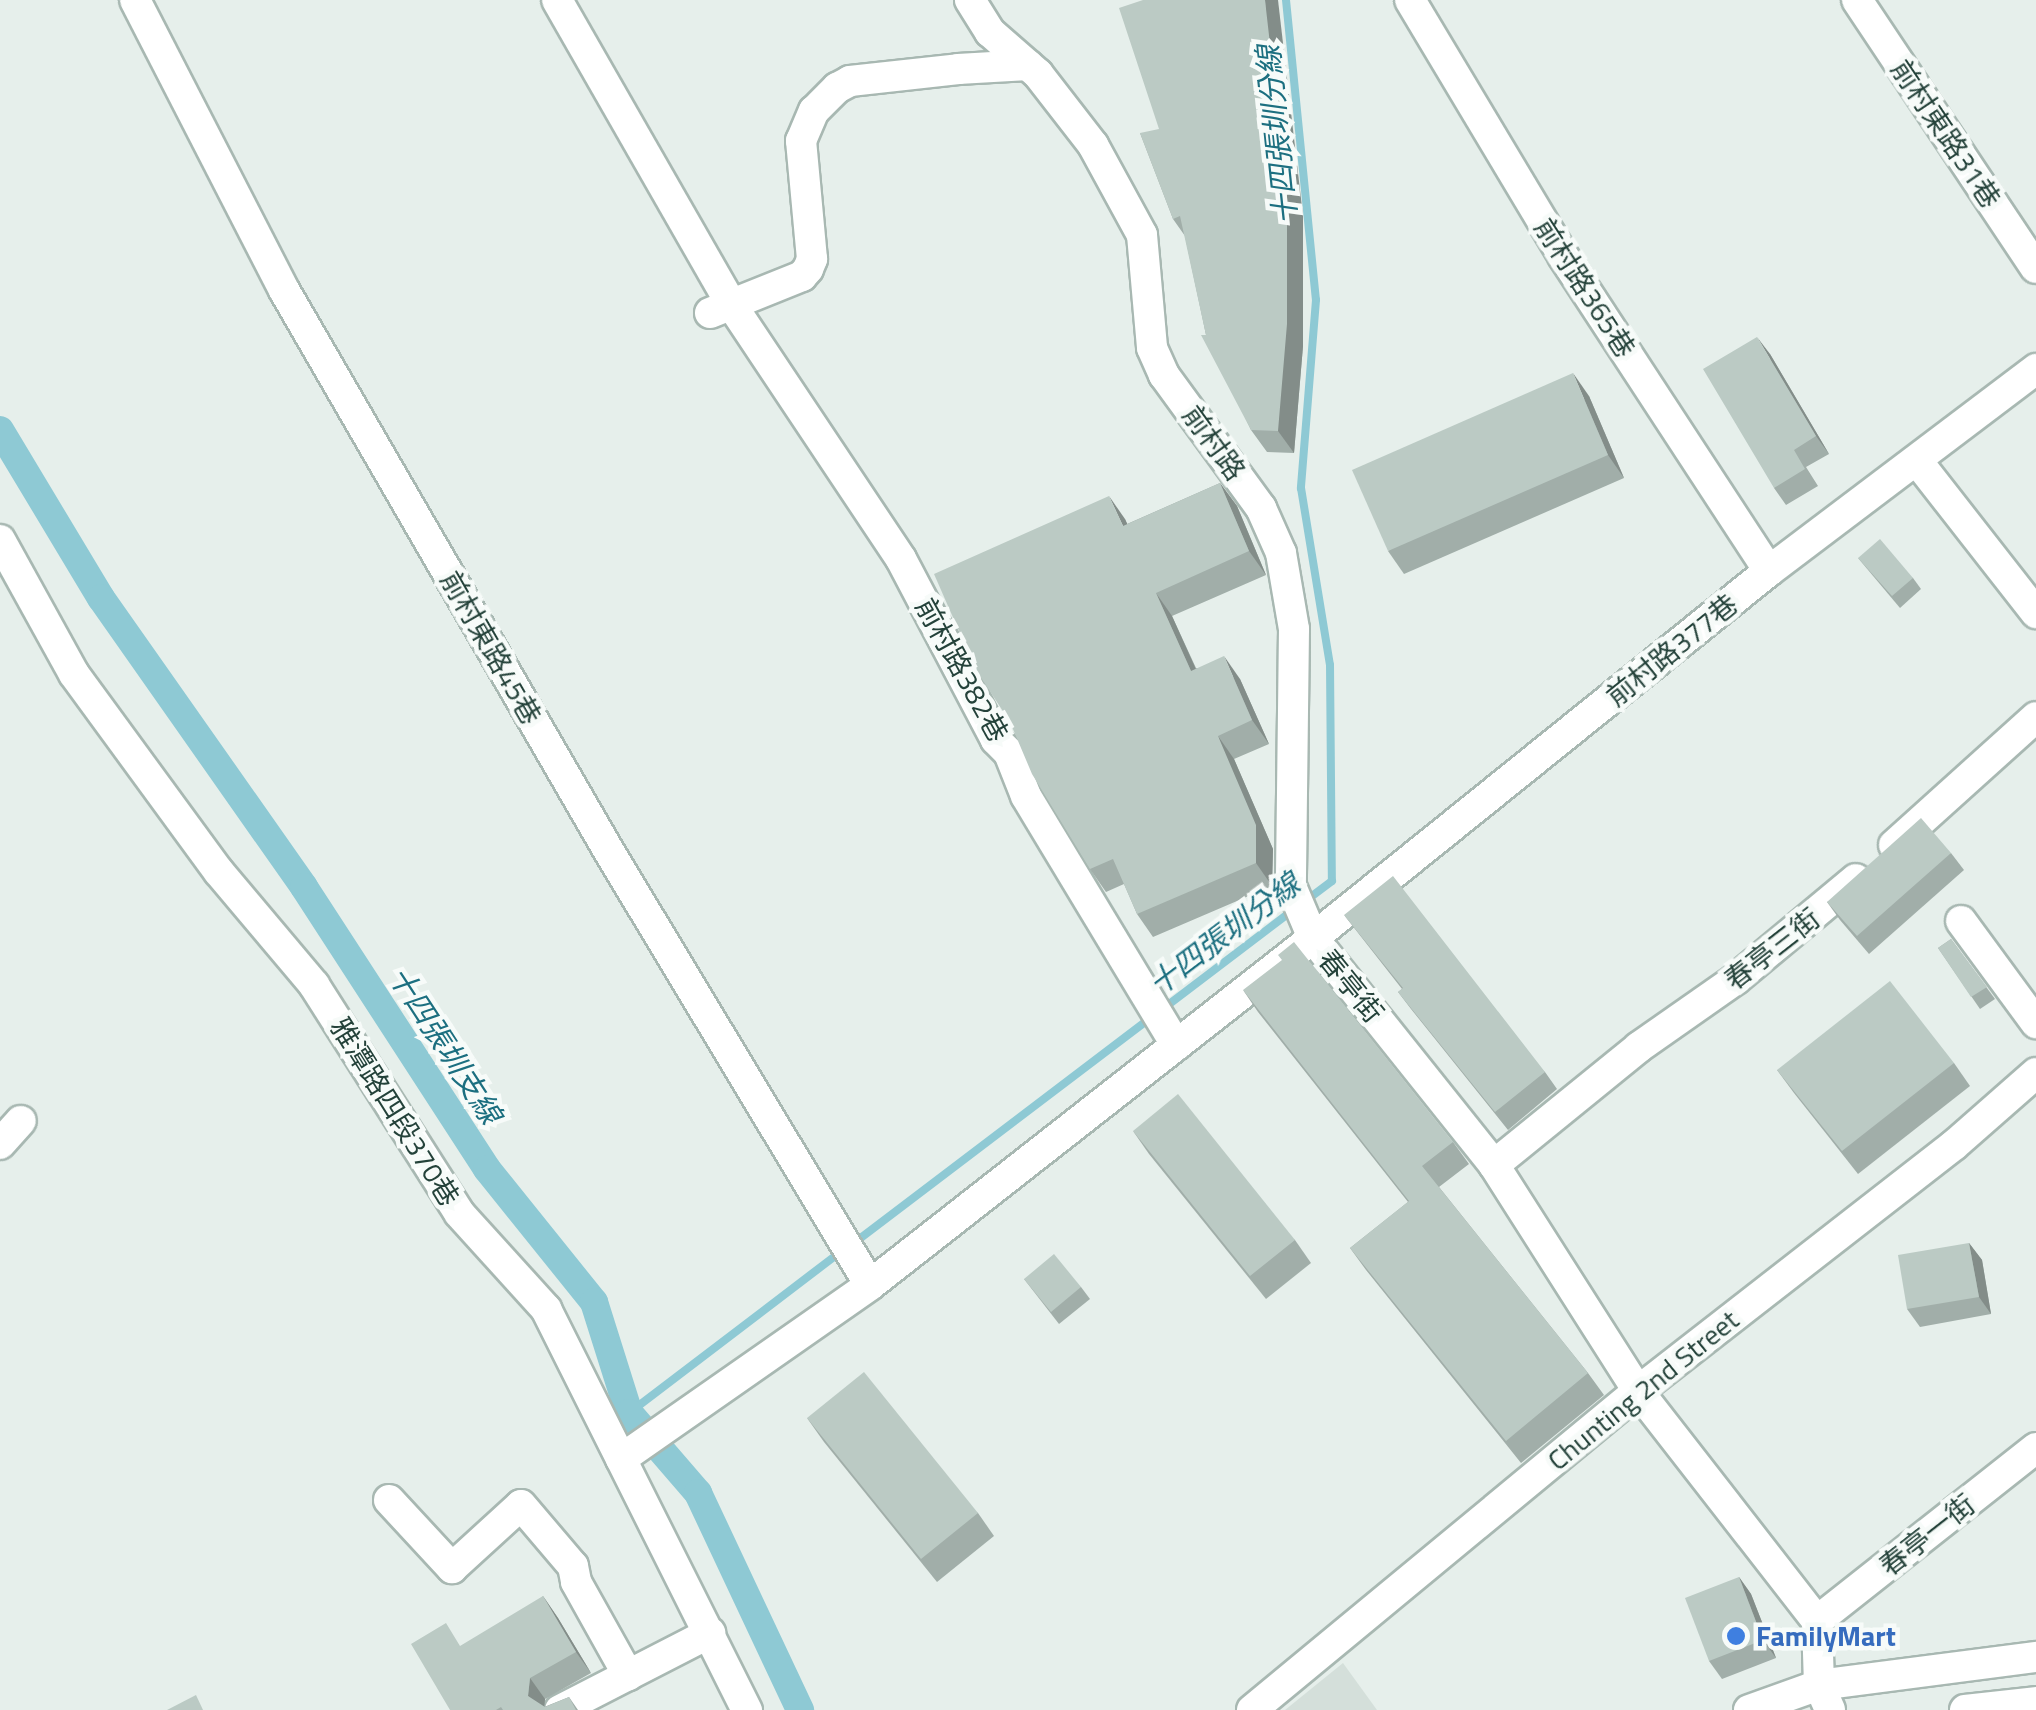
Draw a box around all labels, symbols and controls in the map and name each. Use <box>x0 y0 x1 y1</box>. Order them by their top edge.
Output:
water label: 十四張圳分線 <box>1250 44 1304 226</box>
street label: 前村東路31巷 <box>1884 54 2008 214</box>
street label: 前村路365巷 <box>1528 212 1642 364</box>
street label: 前村路 <box>1176 399 1252 487</box>
street label: 前村東路45巷 <box>434 565 548 731</box>
street label: 前村路377巷 <box>1600 587 1744 713</box>
street label: 前村路382巷 <box>909 592 1015 748</box>
water label: 十四張圳分線 <box>1141 865 1307 1003</box>
street label: 春亭三街 <box>1718 901 1826 997</box>
street label: 春亭街 <box>1312 943 1390 1029</box>
water label: 十四張圳支線 <box>381 960 509 1130</box>
street label: 雅潭路四段370巷 <box>324 1012 466 1212</box>
street label: Chunting 2nd Street <box>1541 1303 1745 1477</box>
street label: 春亭一街 <box>1873 1487 1981 1583</box>
place label: FamilyMart <box>1756 1619 1896 1653</box>
marker: FamilyMart <box>1725 1625 1747 1647</box>

